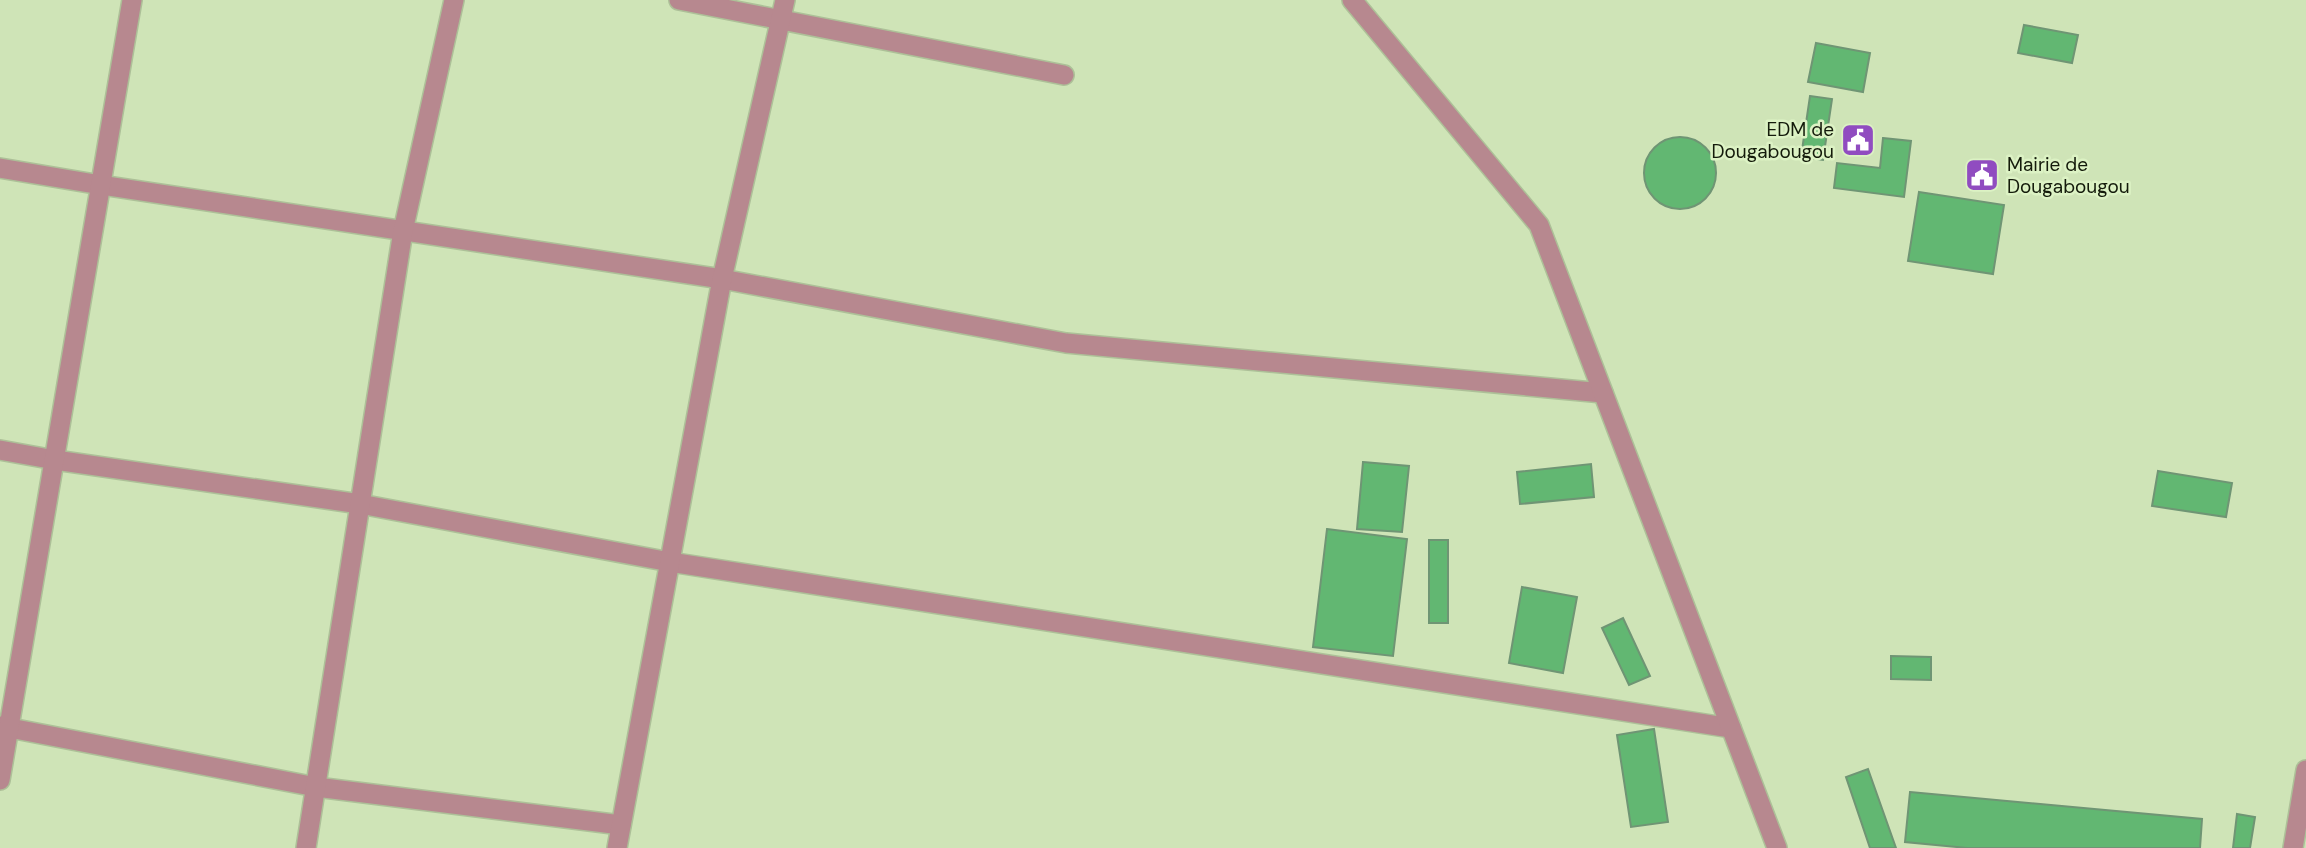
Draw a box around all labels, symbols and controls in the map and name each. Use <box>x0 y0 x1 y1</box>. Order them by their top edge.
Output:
place label: EDM de Dougabougou <box>1711 117 1834 164</box>
public building icon: EDM de Dougabougou <box>1839 121 1877 159</box>
place label: Mairie de Dougabougou <box>2007 152 2130 199</box>
public building icon: Mairie de Dougabougou <box>1963 156 2001 194</box>

